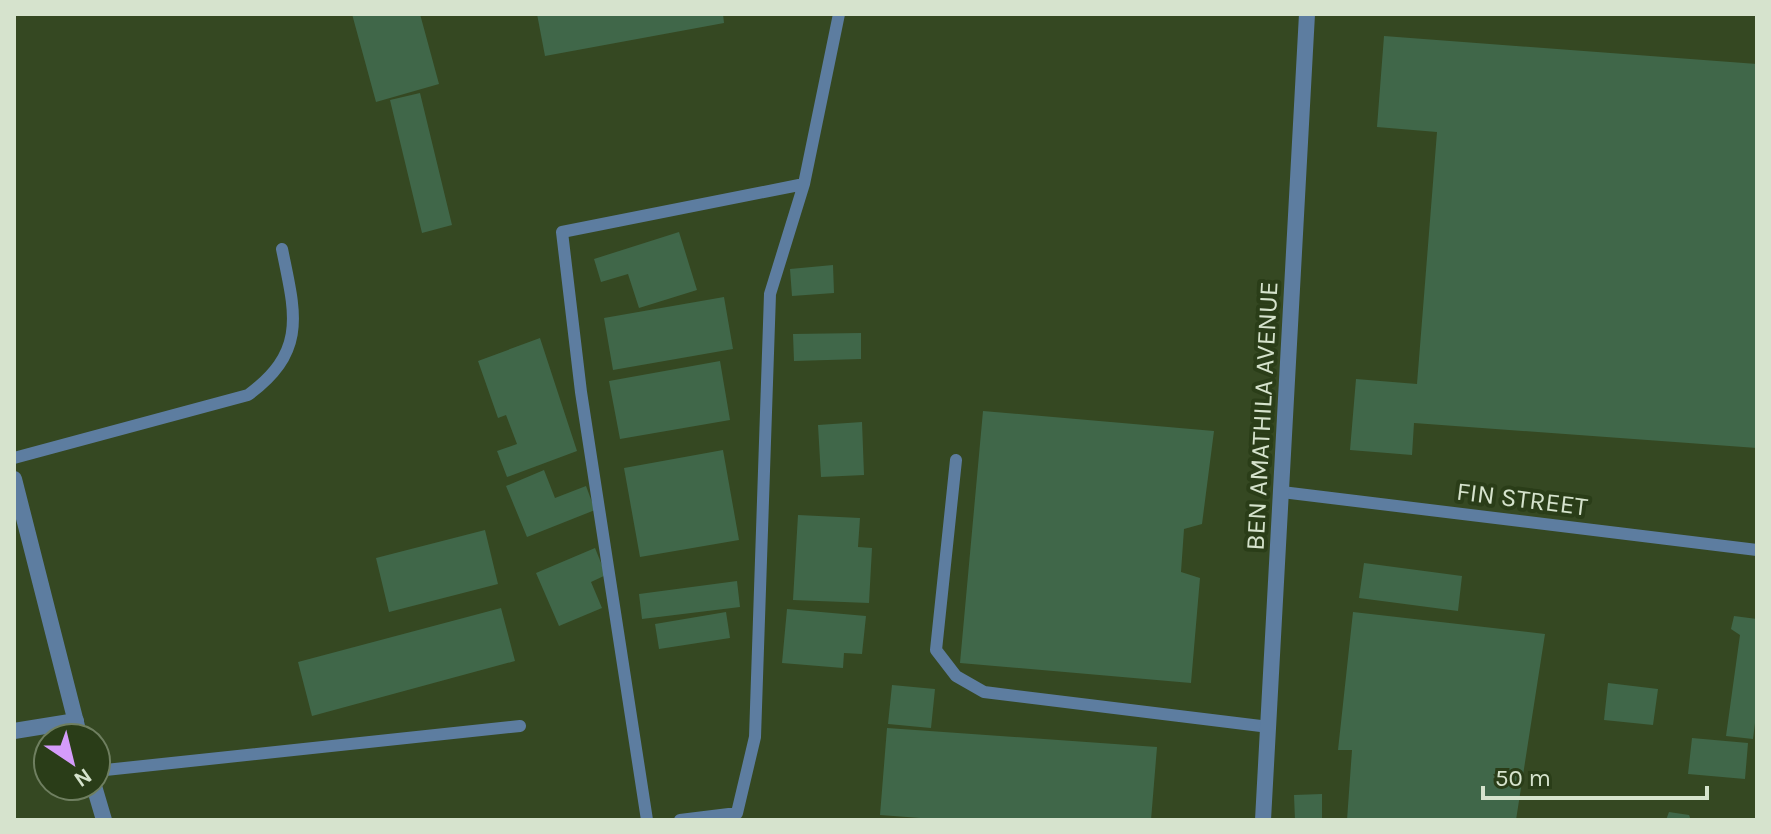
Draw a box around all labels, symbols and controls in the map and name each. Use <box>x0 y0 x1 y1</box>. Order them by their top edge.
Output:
street label: BEN AMATHILA AVENUE <box>1239 281 1285 551</box>
street label: FIN STREET <box>1455 476 1589 522</box>
north arrow <box>32 722 112 802</box>
scale bar <box>1483 750 1707 800</box>
text: N <box>69 762 97 793</box>
text: 50 m <box>1495 764 1551 792</box>

